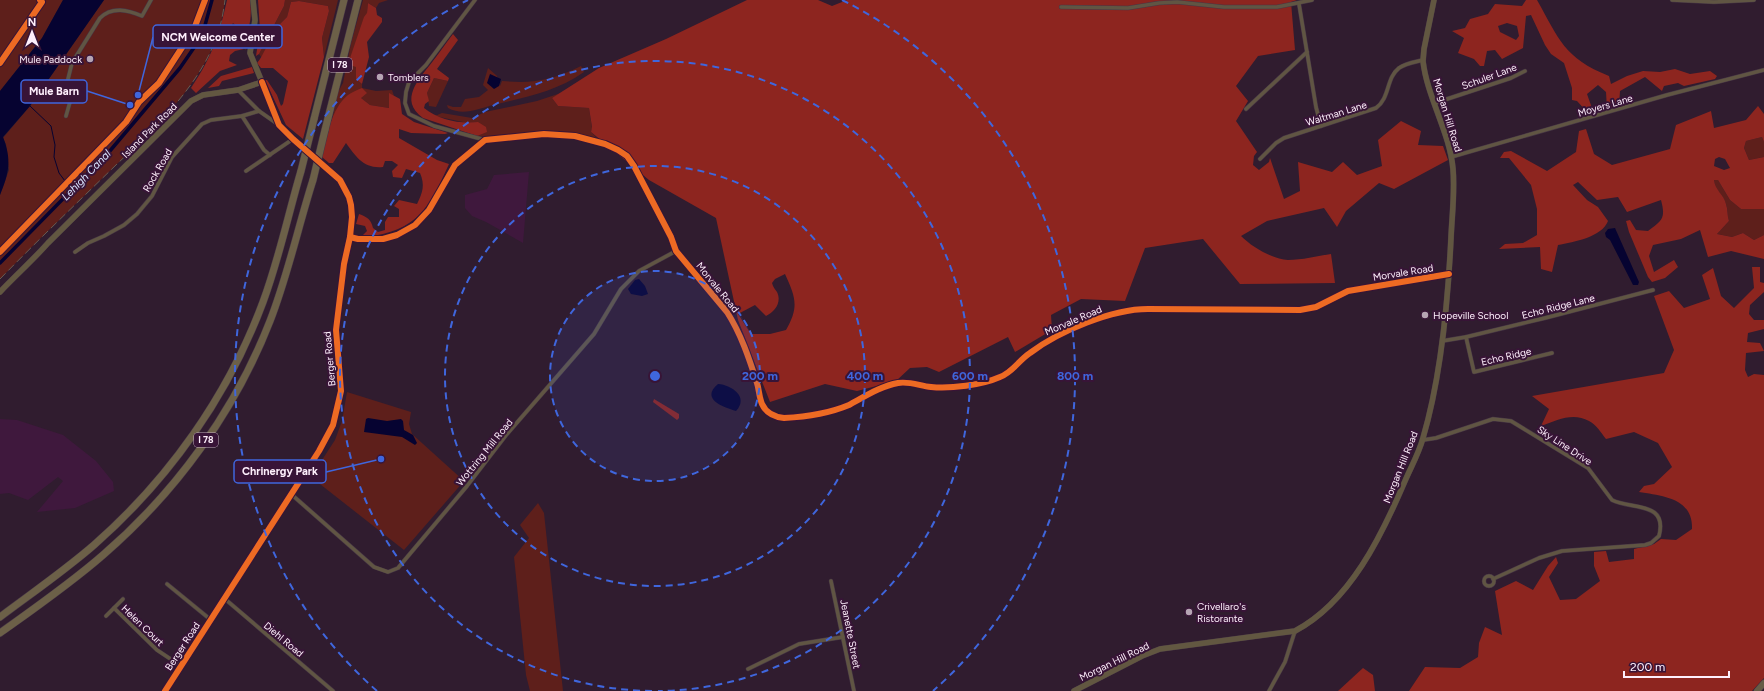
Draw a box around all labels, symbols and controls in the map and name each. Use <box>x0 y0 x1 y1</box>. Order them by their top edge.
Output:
north arrow <box>12 12 52 52</box>
text: N <box>28 16 36 29</box>
callout: NCM Welcome Center <box>153 25 282 48</box>
text: NCM Welcome Center <box>161 31 275 44</box>
place label: Mule Paddock <box>19 53 82 66</box>
marker: Mule Paddock <box>85 54 95 64</box>
road number: I 78 <box>328 58 352 72</box>
street label: Schuler Lane <box>1460 60 1519 92</box>
place label: Tomblers <box>388 71 429 84</box>
marker: Tomblers <box>375 72 385 82</box>
street label: Morgan Hill Road <box>1430 77 1465 154</box>
callout: Mule Barn <box>21 80 87 103</box>
text: Mule Barn <box>29 85 79 98</box>
street label: Moyers Lane <box>1576 91 1635 120</box>
street label: Waltman Lane <box>1304 98 1369 129</box>
street label: Island Park Road <box>119 100 180 161</box>
street label: Rock Road <box>140 146 175 194</box>
water label: Lehigh Canal <box>59 147 114 203</box>
street label: Morvale Road <box>693 260 742 315</box>
street label: Morvale Road <box>1372 261 1434 284</box>
street label: Echo Ridge Lane <box>1520 291 1596 322</box>
street label: Morvale Road <box>1043 303 1104 338</box>
place label: Hopeville School <box>1433 309 1508 322</box>
marker: Hopeville School <box>1420 310 1430 320</box>
street label: Berger Road <box>321 331 338 387</box>
street label: Echo Ridge <box>1480 344 1533 369</box>
centre of rings <box>648 369 662 383</box>
text: 200 m <box>742 369 778 383</box>
text: 400 m <box>847 369 883 383</box>
text: 600 m <box>952 369 988 383</box>
text: 800 m <box>1057 369 1093 383</box>
street label: Wottring Mill Road <box>453 416 516 489</box>
street label: Sky Line Drive <box>1535 423 1595 468</box>
street label: Morgan Hill Road <box>1380 429 1421 505</box>
road number: I 78 <box>194 433 218 447</box>
callout: Chrinergy Park <box>234 460 326 483</box>
text: Chrinergy Park <box>242 465 318 478</box>
street label: Jeanette Street <box>837 598 864 670</box>
place label: Crivellaro's Ristorante <box>1197 600 1246 625</box>
street label: Helen Court <box>119 602 167 649</box>
marker: Crivellaro's Ristorante <box>1184 607 1194 617</box>
street label: Berger Road <box>162 619 203 673</box>
street label: Diehl Road <box>261 619 306 660</box>
street label: Morgan Hill Road <box>1077 639 1152 684</box>
scale bar <box>1624 653 1729 679</box>
text: 200 m <box>1630 660 1665 674</box>

